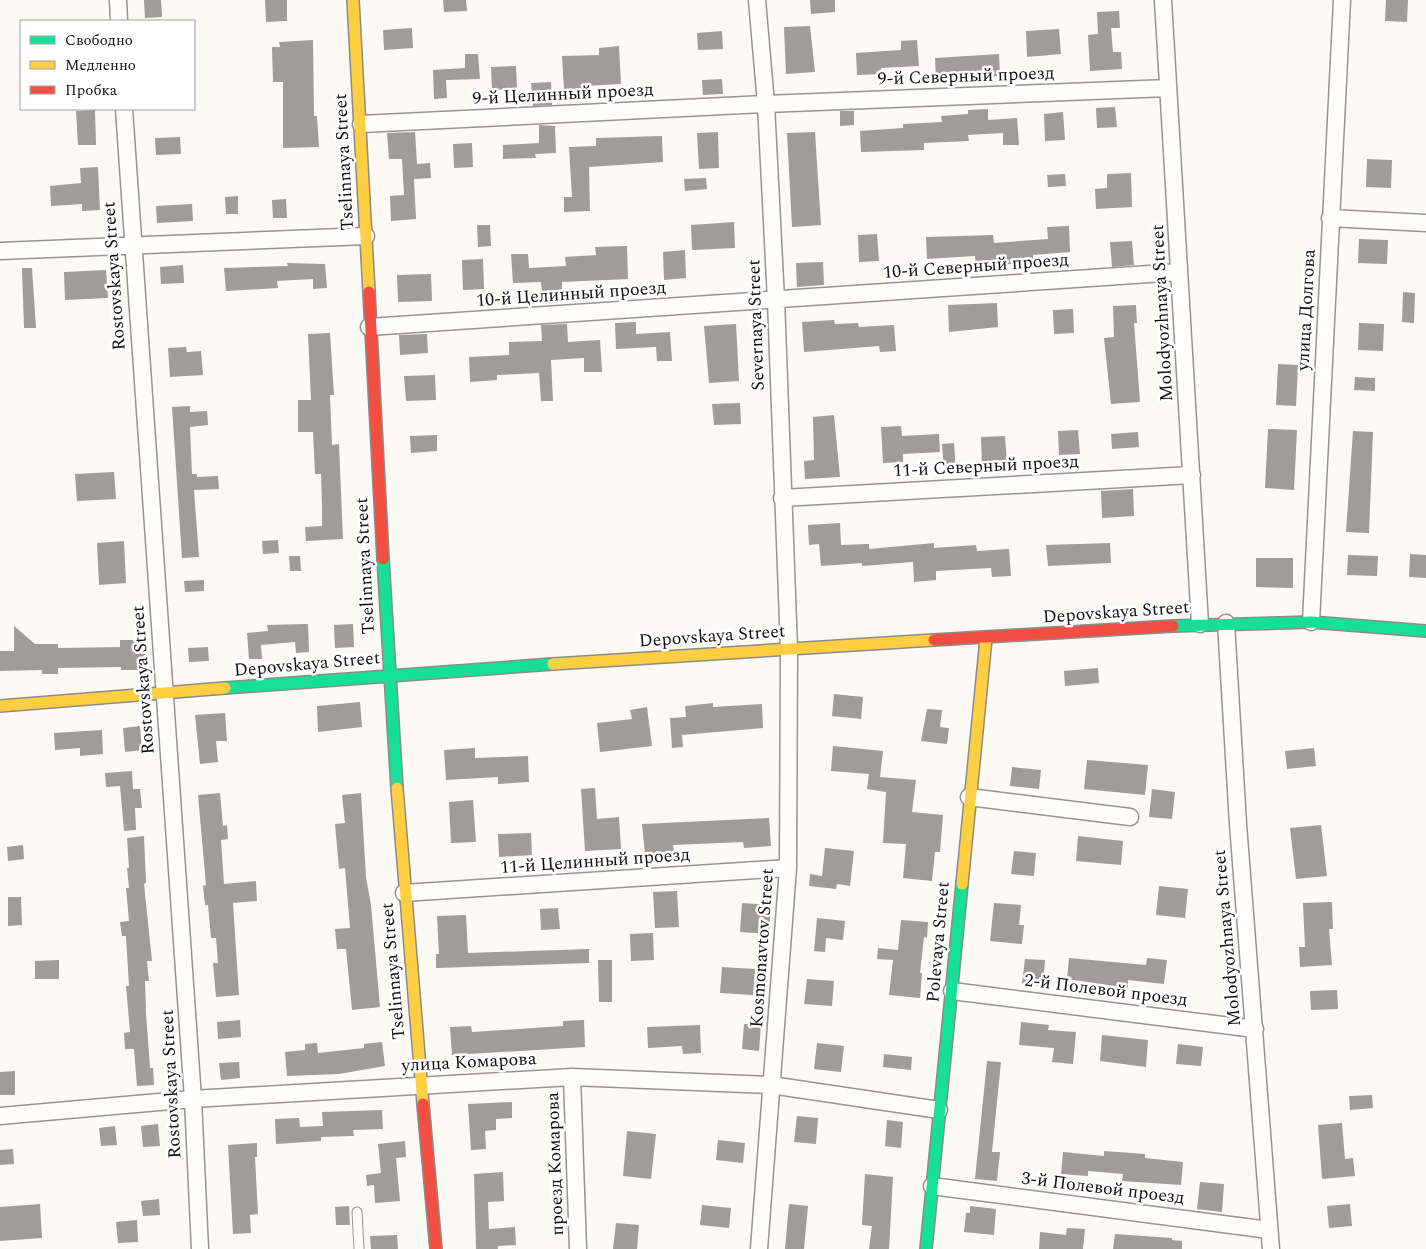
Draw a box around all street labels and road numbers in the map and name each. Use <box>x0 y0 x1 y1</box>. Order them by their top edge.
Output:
street label: 9-й Северный проезд <box>877 59 1055 93</box>
street label: 9-й Целинный проезд <box>472 76 654 112</box>
street label: Tselinnaya Street <box>327 93 361 231</box>
street label: Rostovskaya Street <box>95 201 133 351</box>
street label: Molodyozhnaya Street <box>1144 224 1180 402</box>
street label: 10-й Северный проезд <box>882 246 1070 286</box>
street label: улица Долгова <box>1289 248 1323 372</box>
street label: Severnaya Street <box>740 259 772 391</box>
street label: 10-й Целинный проезд <box>475 274 667 314</box>
street label: 11-й Северный проезд <box>892 448 1080 484</box>
street label: Tselinnaya Street <box>348 497 382 635</box>
street label: Depovskaya Street <box>1042 593 1190 631</box>
street label: Rostovskaya Street <box>124 605 162 755</box>
street label: Depovskaya Street <box>638 617 786 655</box>
street label: Depovskaya Street <box>233 644 381 684</box>
street label: 11-й Целинный проезд <box>499 841 691 881</box>
street label: Molodyozhnaya Street <box>1206 848 1248 1028</box>
street label: Kosmonavtov Street <box>743 867 781 1029</box>
street label: Polevaya Street <box>919 880 957 1004</box>
street label: Tselinnaya Street <box>374 901 412 1041</box>
street label: 2-й Полевой проезд <box>1023 967 1189 1013</box>
street label: Rostovskaya Street <box>154 1009 188 1159</box>
street label: улица Комарова <box>400 1045 537 1079</box>
street label: проезд Комарова <box>539 1092 571 1236</box>
street label: 3-й Полевой проезд <box>1020 1165 1186 1211</box>

